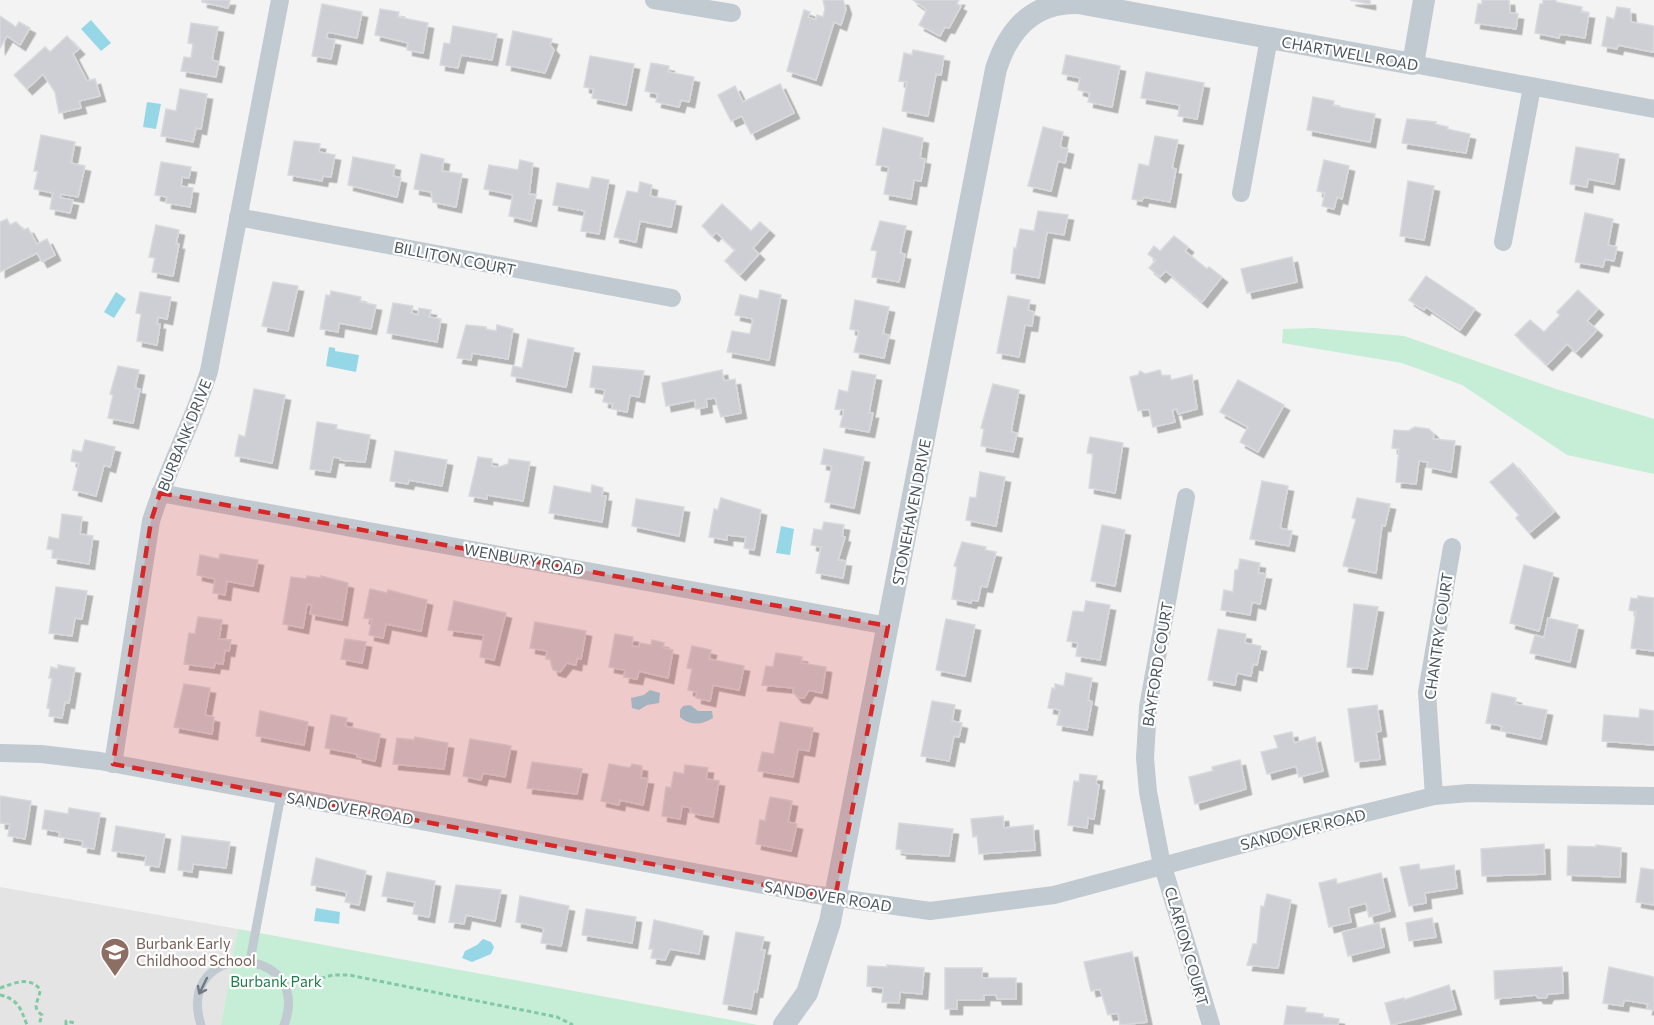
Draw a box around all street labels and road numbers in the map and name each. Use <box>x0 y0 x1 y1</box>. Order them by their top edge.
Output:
street label: CHARTWELL ROAD <box>1280 32 1420 74</box>
street label: BILLITON COURT <box>393 237 518 279</box>
street label: BURBANK DRIVE <box>153 376 215 494</box>
street label: STONEHAVEN DRIVE <box>888 437 934 587</box>
street label: WENBURY ROAD <box>463 540 585 578</box>
street label: CHANTRY COURT <box>1420 571 1456 701</box>
street label: BAYFORD COURT <box>1138 600 1176 728</box>
street label: SANDOVER ROAD <box>285 788 415 828</box>
street label: SANDOVER ROAD <box>1238 805 1368 853</box>
street label: SANDOVER ROAD <box>763 877 893 915</box>
street label: CLARION COURT <box>1161 885 1213 1008</box>

